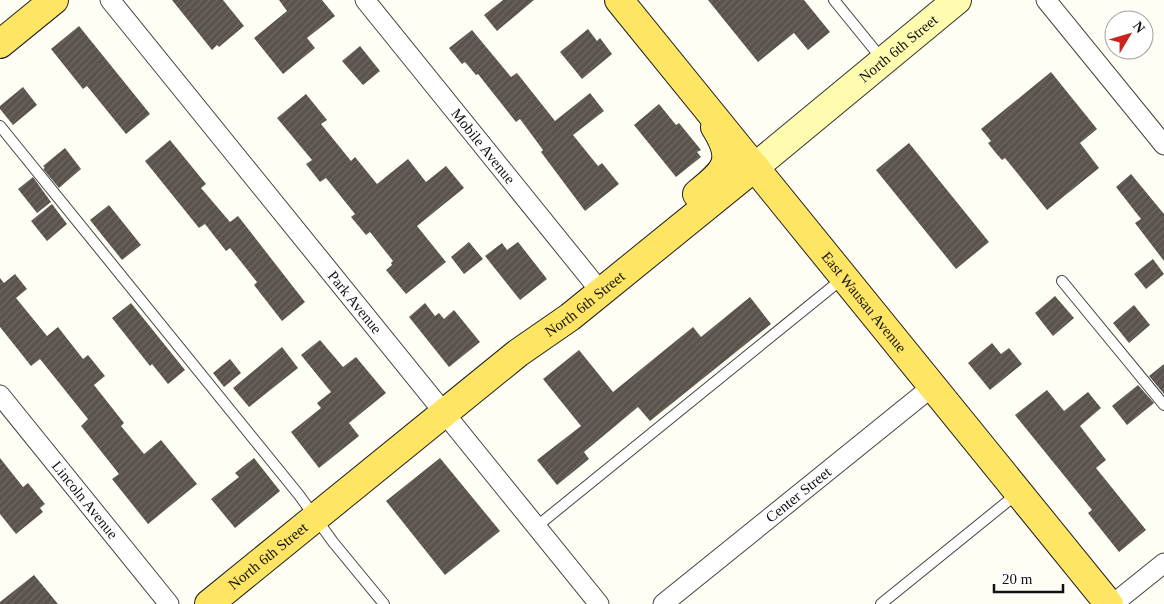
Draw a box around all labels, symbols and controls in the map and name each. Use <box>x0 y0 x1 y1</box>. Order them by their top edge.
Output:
north arrow <box>1104 10 1154 60</box>
street label: North 6th Street <box>856 11 941 85</box>
text: N <box>1130 19 1148 36</box>
street label: Mobile Avenue <box>448 105 518 187</box>
street label: East Wausau Avenue <box>818 249 910 356</box>
street label: North 6th Street <box>542 267 629 340</box>
street label: Park Avenue <box>325 268 385 337</box>
street label: Lincoln Avenue <box>49 458 121 542</box>
street label: Center Street <box>763 463 835 526</box>
street label: North 6th Street <box>225 519 311 593</box>
scale bar <box>994 562 1063 594</box>
text: 20 m <box>1002 571 1033 587</box>

